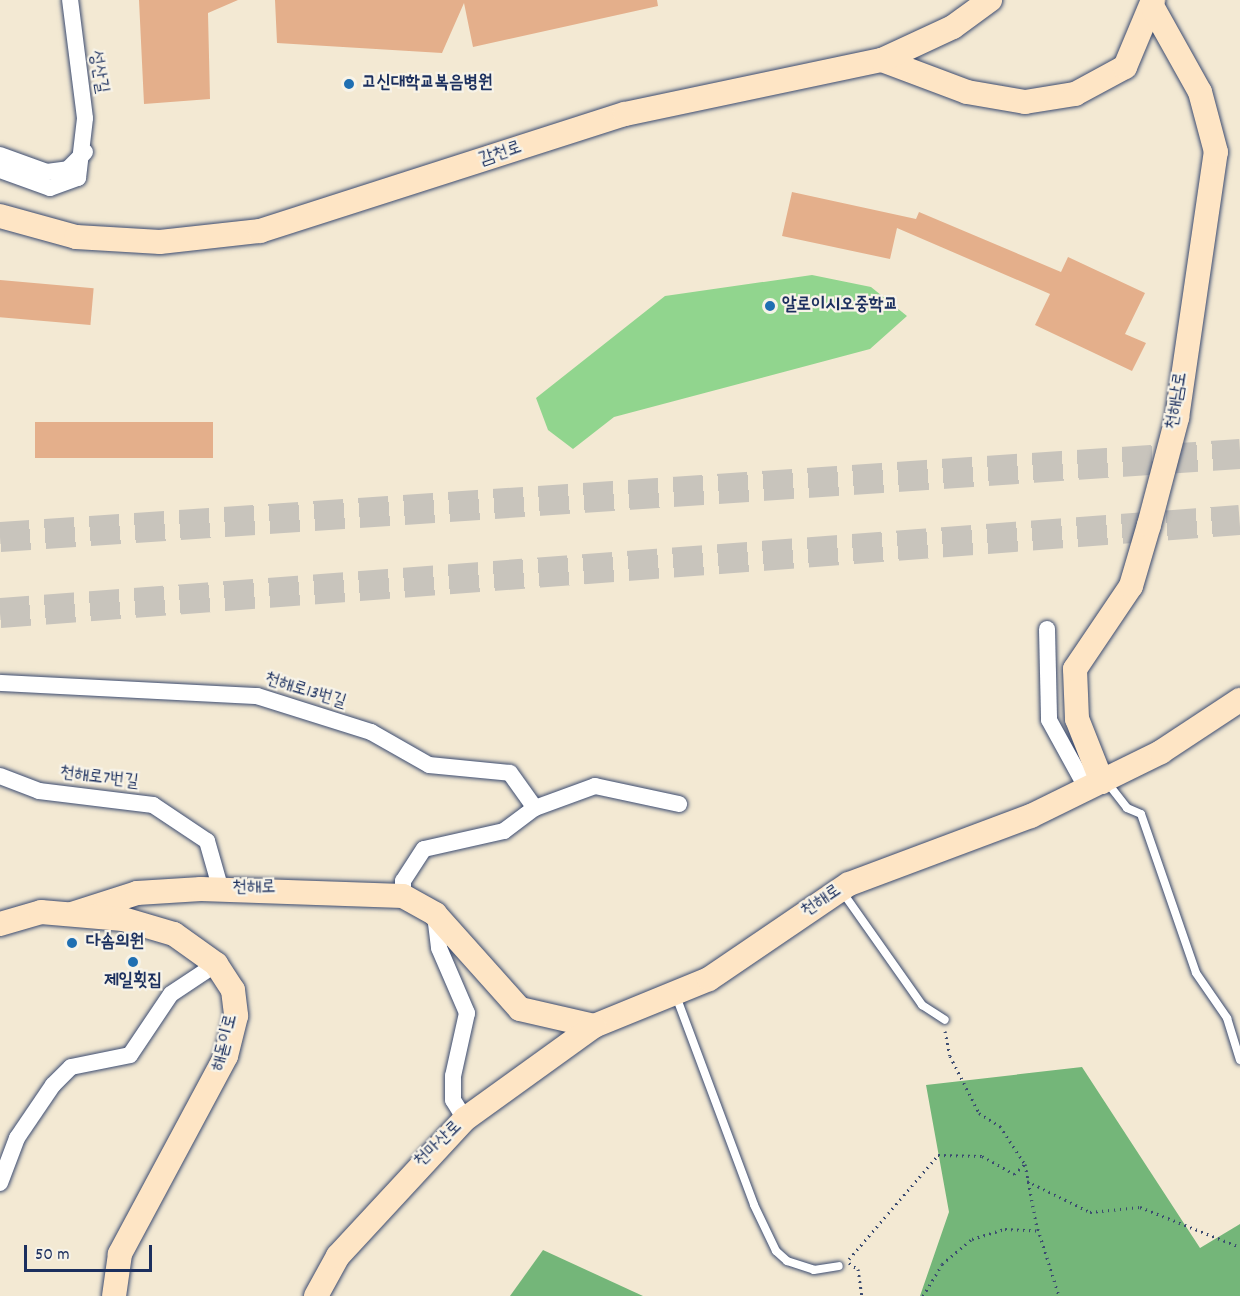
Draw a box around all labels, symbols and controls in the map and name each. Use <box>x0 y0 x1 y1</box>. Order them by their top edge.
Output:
street label: 성산길 <box>83 49 111 95</box>
place label: 고신대학교복음병원 <box>362 73 492 95</box>
marker: 고신대학교복음병원 <box>340 75 358 93</box>
street label: 감천로 <box>477 138 525 172</box>
place label: 알로이시오중학교 <box>782 295 898 317</box>
marker: 알로이시오중학교 <box>763 299 777 313</box>
street label: 천해남로 <box>1163 371 1193 431</box>
street label: 천해로13번길 <box>262 669 348 715</box>
street label: 천해로7번길 <box>58 763 140 795</box>
street label: 천해로 <box>232 878 276 900</box>
street label: 천해로 <box>798 881 846 923</box>
place label: 다솜의원 <box>86 932 144 954</box>
marker: 다솜의원 <box>63 934 81 952</box>
marker: 제일횟집 <box>126 955 140 969</box>
place label: 제일횟집 <box>104 971 162 993</box>
street label: 해돋이로 <box>209 1012 243 1074</box>
street label: 천마산로 <box>411 1117 467 1173</box>
scale bar <box>27 1233 154 1271</box>
text: 50 m <box>35 1243 70 1268</box>

